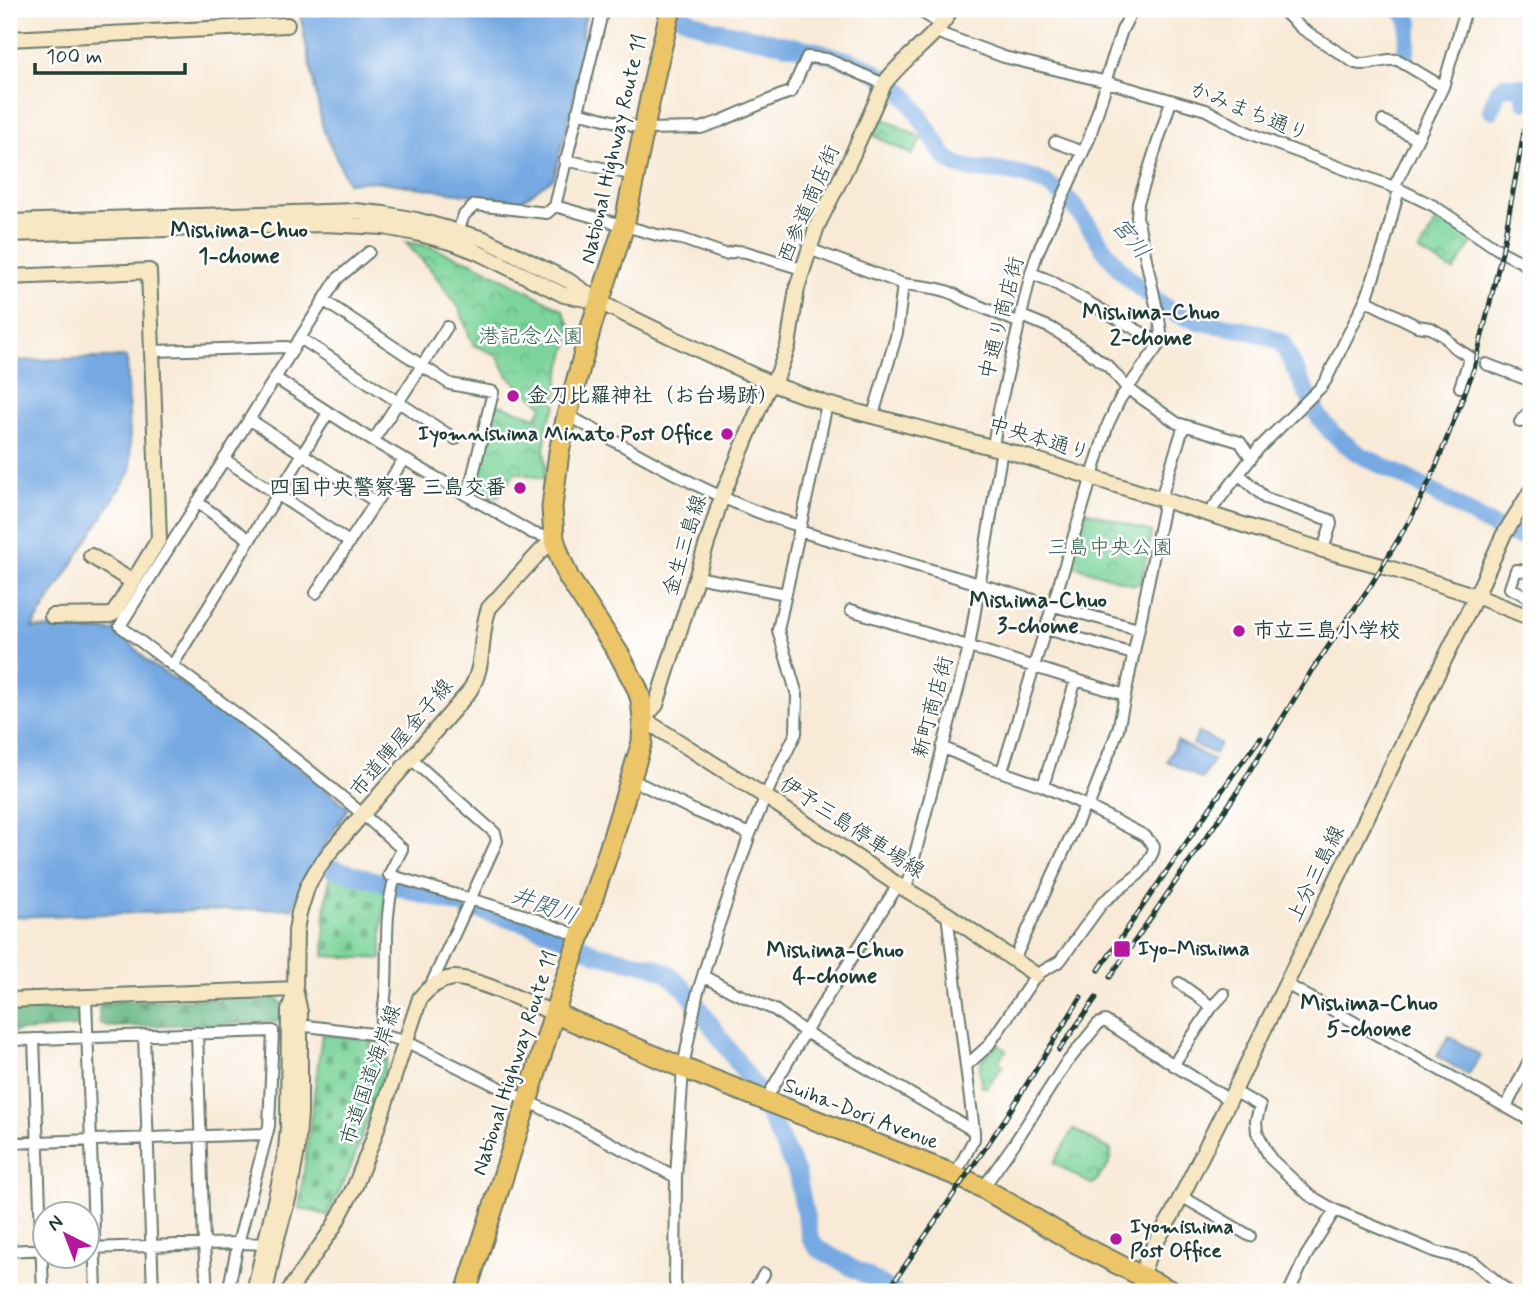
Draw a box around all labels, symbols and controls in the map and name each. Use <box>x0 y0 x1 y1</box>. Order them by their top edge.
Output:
street label: National Highway Route 11 <box>574 31 654 267</box>
scale bar <box>35 32 186 76</box>
text: 100 m <box>46 43 102 71</box>
street label: かみまち通り <box>1185 75 1313 149</box>
street label: 西参道商店街 <box>771 141 847 267</box>
water label: 宮川 <box>1104 212 1156 266</box>
district label: Mishima-Chuo 1-chome <box>170 216 308 272</box>
street label: 中通り商店街 <box>973 253 1031 383</box>
district label: Mishima-Chuo 2-chome <box>1082 298 1220 354</box>
park label: 港記念公園 <box>479 323 584 351</box>
place label: 金刀比羅神社（お台場跡） <box>527 382 779 410</box>
marker: 金刀比羅神社（お台場跡） <box>505 388 521 404</box>
street label: 中央本通り <box>985 410 1093 468</box>
place label: Iyomnishima Minato Post Office <box>418 420 714 448</box>
marker: Iyomnishima Minato Post Office <box>719 426 735 442</box>
place label: 四国中央警察署 三島交番 <box>269 474 506 502</box>
marker: 四国中央警察署 三島交番 <box>512 480 528 496</box>
street label: 金生三島線 <box>656 491 714 599</box>
park label: 三島中央公園 <box>1047 534 1173 562</box>
district label: Mishima-Chuo 3-chome <box>969 586 1107 642</box>
place label: 市立三島小学校 <box>1253 617 1400 645</box>
marker: 市立三島小学校 <box>1231 623 1247 639</box>
street label: 新町商店街 <box>906 653 960 761</box>
street label: 市道陣屋金子線 <box>344 673 460 803</box>
street label: 伊予三島停車場線 <box>774 771 930 885</box>
street label: 上分三島線 <box>1280 821 1352 927</box>
water label: 井関川 <box>506 881 582 933</box>
place label: Iyo-Mishima <box>1138 935 1249 963</box>
district label: Mishima-Chuo 4-chome <box>766 936 904 992</box>
marker: Iyo-Mishima <box>1112 939 1132 959</box>
street label: National Highway Route 11 <box>465 947 565 1179</box>
district label: Mishima-Chuo 5-chome <box>1300 989 1438 1045</box>
street label: 市道国道海岸線 <box>334 1001 408 1149</box>
street label: Suiha-Dori Avenue <box>779 1071 943 1157</box>
north arrow <box>32 1200 102 1270</box>
text: N <box>43 1210 69 1237</box>
place label: Iyomishima Post Office <box>1130 1213 1234 1265</box>
marker: Iyomishima Post Office <box>1108 1231 1124 1247</box>

